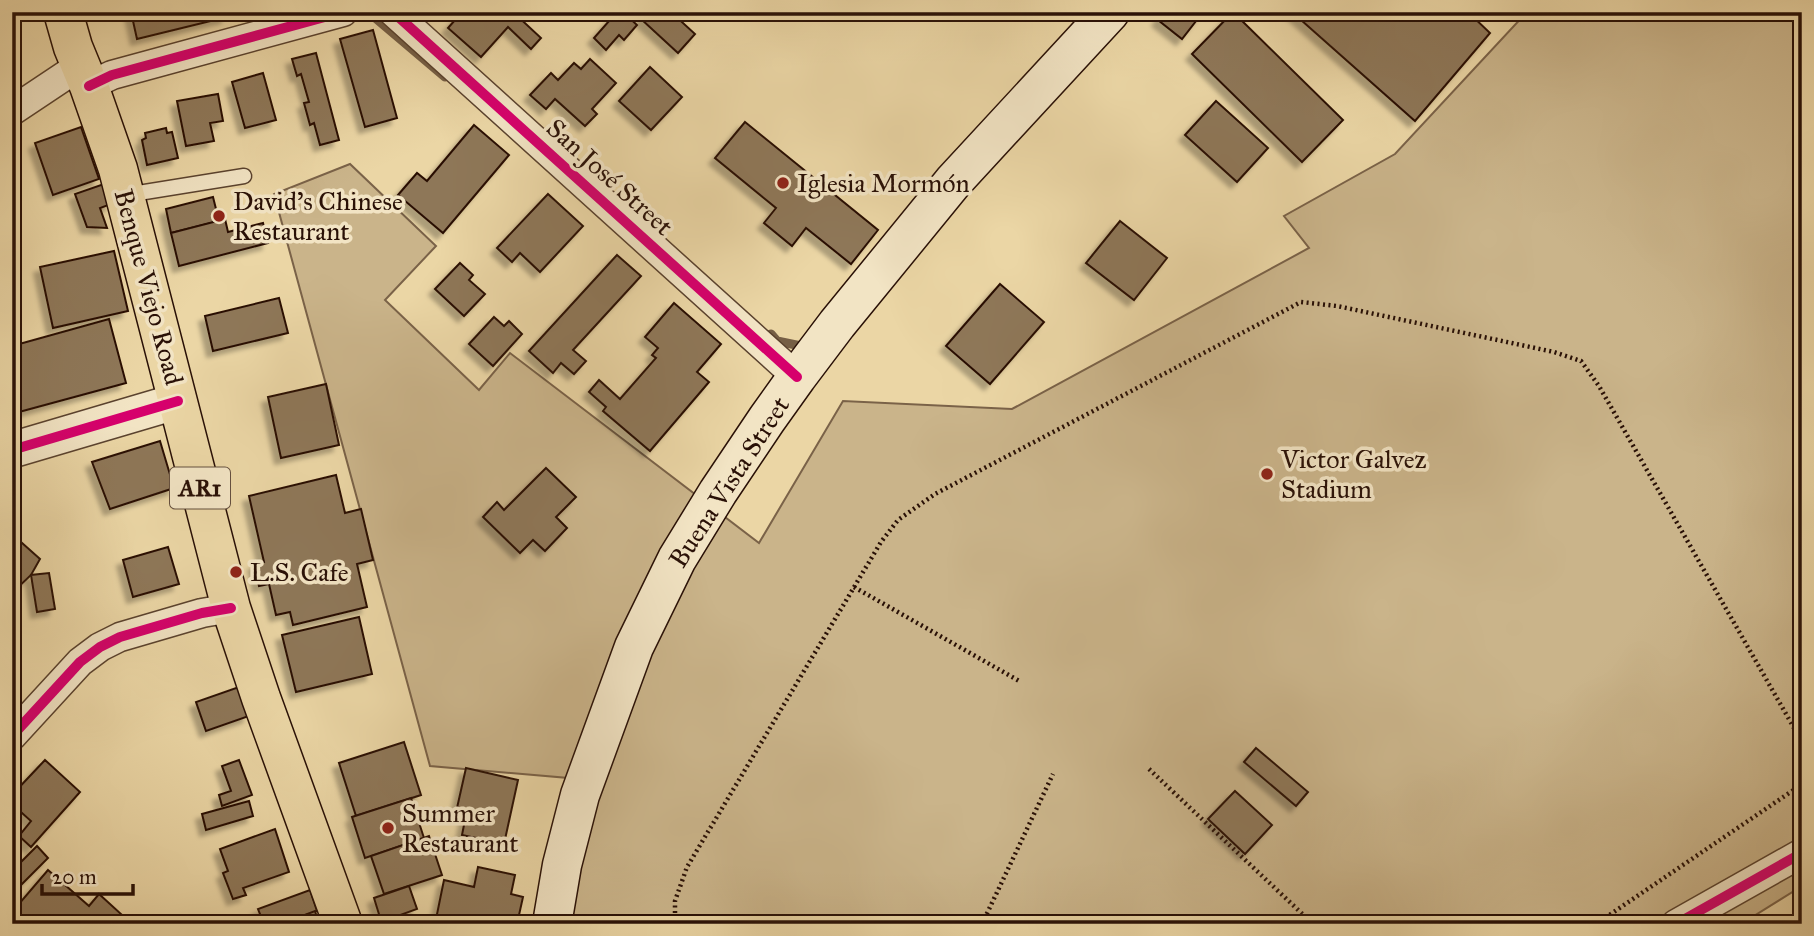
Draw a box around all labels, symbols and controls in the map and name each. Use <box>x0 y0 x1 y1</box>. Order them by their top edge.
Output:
street label: San José Street <box>540 112 680 242</box>
place label: Iglesia Mormón <box>797 167 970 199</box>
marker: Iglesia Mormón <box>775 175 791 191</box>
place label: David's Chinese Restaurant <box>233 185 403 247</box>
street label: Benque Viejo Road <box>107 186 191 388</box>
marker: David's Chinese Restaurant <box>211 208 227 224</box>
street label: Buena Vista Street <box>662 390 796 574</box>
place label: Victor Galvez Stadium <box>1280 443 1427 505</box>
marker: Victor Galvez Stadium <box>1259 466 1275 482</box>
road number: AR1 <box>170 467 230 508</box>
place label: L.S. Cafe <box>250 556 349 588</box>
marker: L.S. Cafe <box>228 564 244 580</box>
place label: Summer Restaurant <box>402 797 518 859</box>
marker: Summer Restaurant <box>380 820 396 836</box>
scale bar <box>42 852 133 896</box>
text: 20 m <box>52 864 97 890</box>

